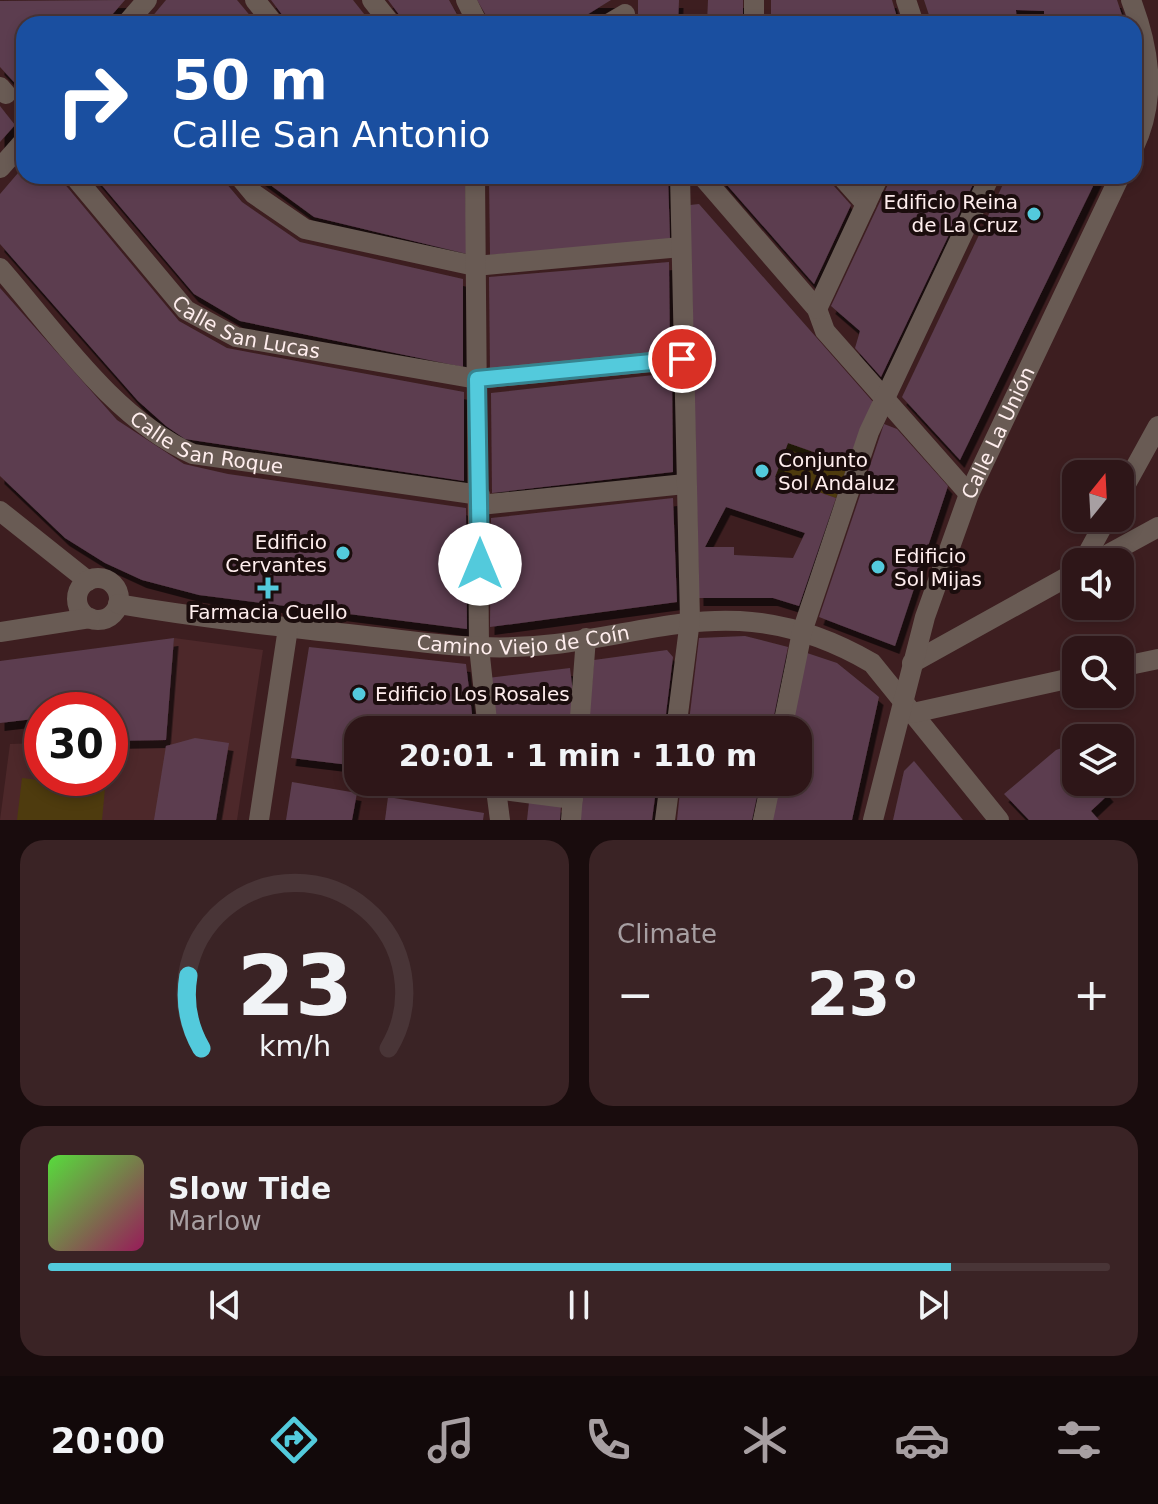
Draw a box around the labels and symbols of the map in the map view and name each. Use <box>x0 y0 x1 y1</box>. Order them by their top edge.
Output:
place label: Edificio Reina de La Cruz <box>884 190 1018 237</box>
marker: Edificio Reina de La Cruz <box>1025 205 1043 223</box>
street label: Calle San Lucas <box>167 291 322 363</box>
pin <box>648 325 716 393</box>
street label: Calle La Unión <box>956 363 1040 503</box>
street label: Calle San Roque <box>125 406 285 479</box>
place label: Conjunto Sol Andaluz <box>778 448 895 495</box>
north arrow <box>1062 460 1134 532</box>
marker: Conjunto Sol Andaluz <box>753 462 771 480</box>
position arrow <box>438 522 522 606</box>
place label: Edificio Cervantes <box>225 530 327 577</box>
marker: Edificio Cervantes <box>334 544 352 562</box>
place label: Edificio Sol Mijas <box>894 544 982 591</box>
marker: Edificio Sol Mijas <box>869 558 887 576</box>
marker: Farmacia Cuello <box>259 579 277 597</box>
place label: Farmacia Cuello <box>189 600 348 624</box>
street label: Camino Viejo de Coín <box>415 620 631 659</box>
place label: Edificio Los Rosales <box>375 682 570 706</box>
marker: Edificio Los Rosales <box>350 685 368 703</box>
speed limit sign: 30 <box>24 692 128 796</box>

